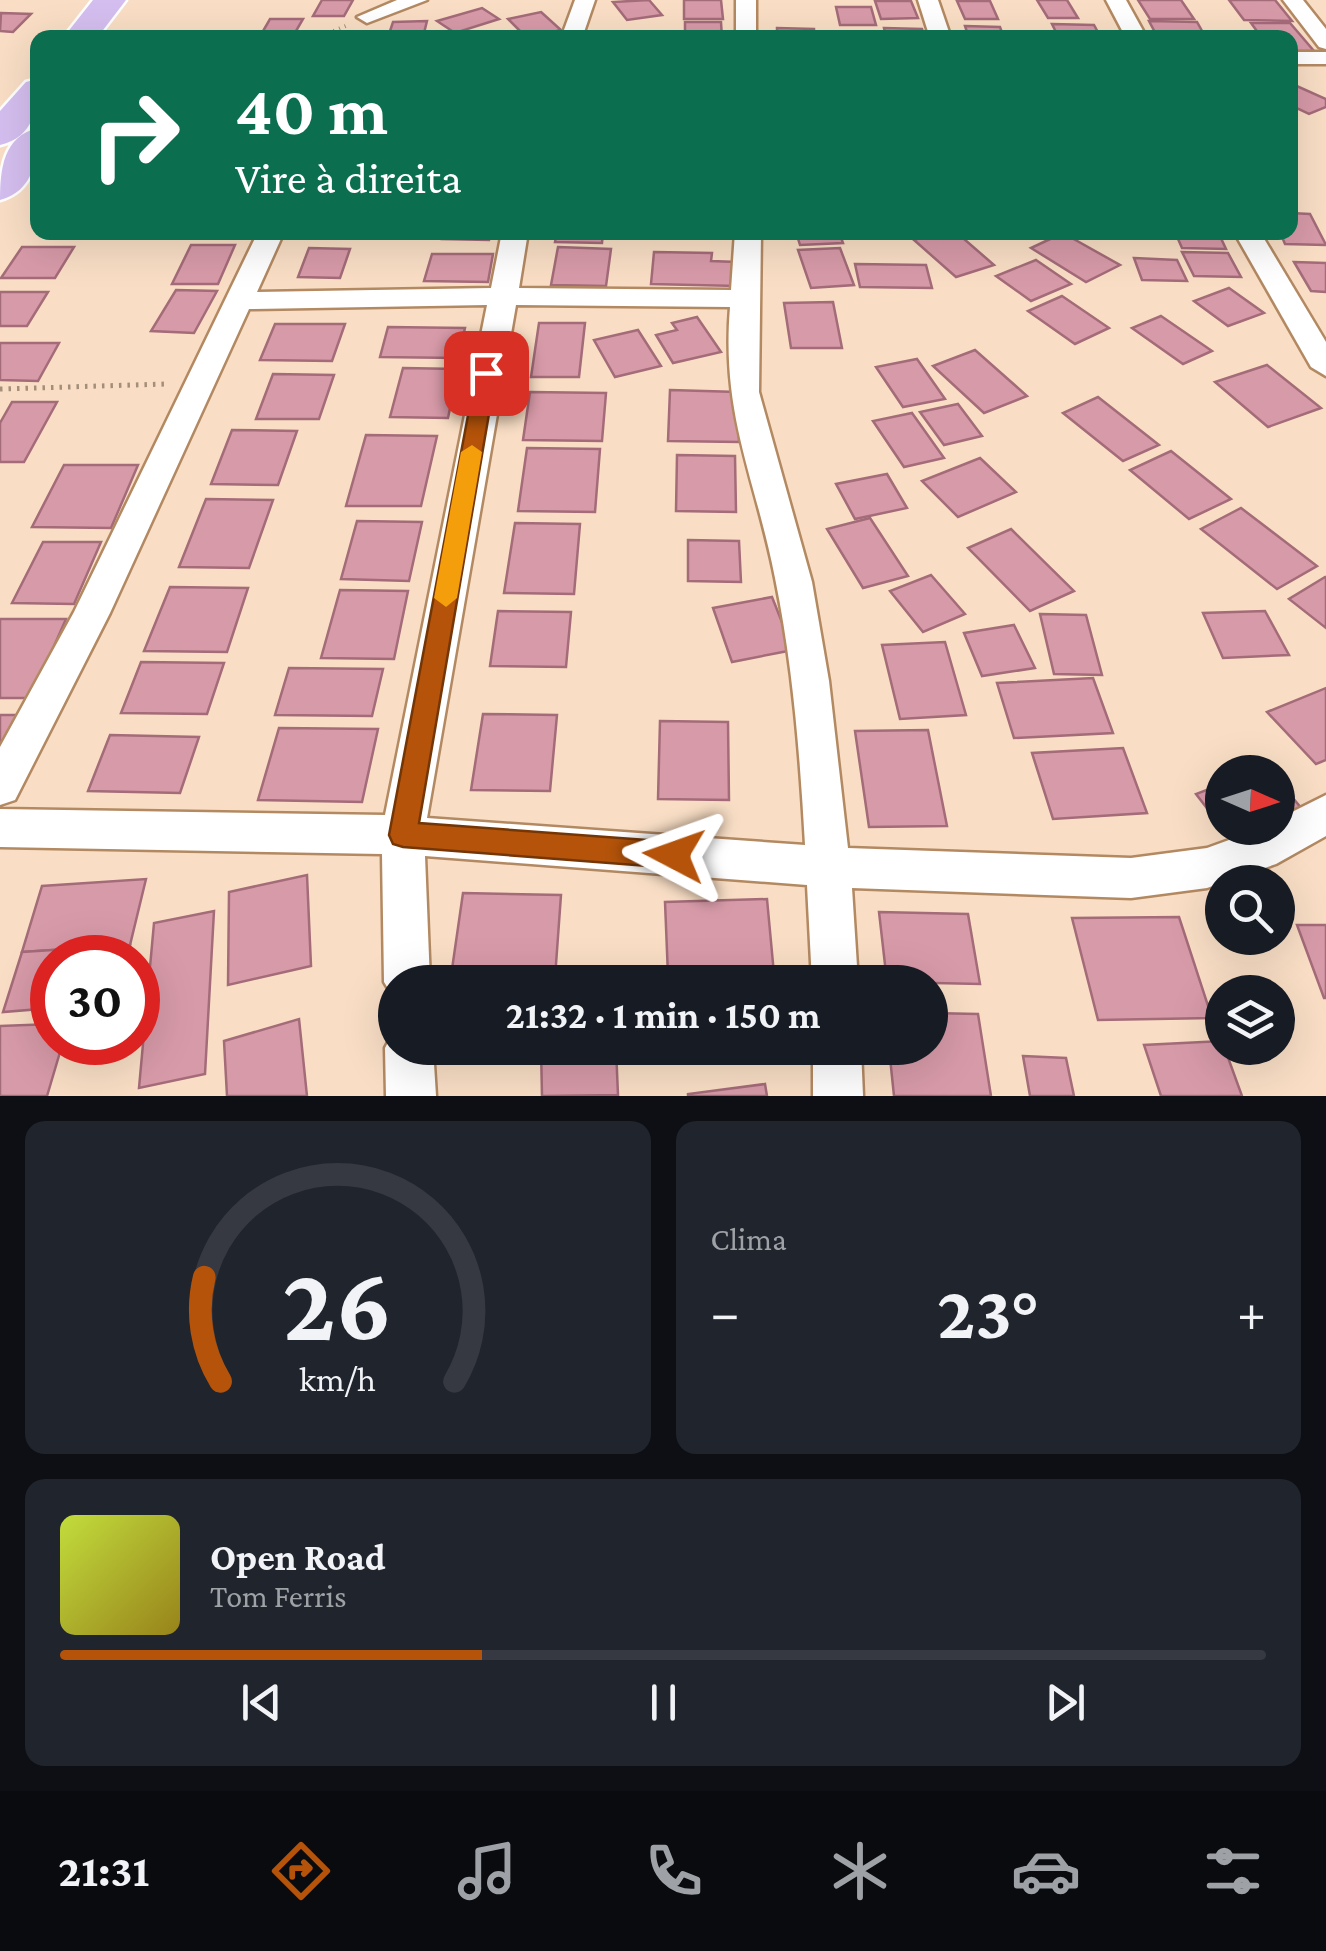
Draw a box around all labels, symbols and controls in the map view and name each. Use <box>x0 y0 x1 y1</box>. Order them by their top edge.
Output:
icon: right <box>70 70 200 200</box>
text: 40 m <box>235 71 388 149</box>
text: Vire à direita <box>235 153 462 203</box>
pin <box>444 331 529 416</box>
icon: arrive <box>459 346 514 401</box>
north arrow <box>1205 755 1295 845</box>
map controls <box>1205 755 1295 1065</box>
position arrow <box>622 803 726 907</box>
button: search <box>1205 865 1295 955</box>
speed limit sign: 30 <box>30 935 160 1065</box>
button: layers <box>1205 975 1295 1065</box>
text: 21:32 · 1 min · 150 m <box>505 994 821 1036</box>
text: Clima <box>711 1221 787 1257</box>
text: 26 <box>283 1246 393 1361</box>
text: 23° <box>937 1271 1040 1354</box>
text: − <box>711 1282 740 1343</box>
text: + <box>1237 1282 1266 1343</box>
text: km/h <box>299 1359 376 1399</box>
text: Open Road <box>210 1536 386 1578</box>
text: Tom Ferris <box>210 1578 347 1614</box>
icon: previous <box>234 1675 289 1730</box>
icon: pause <box>636 1675 691 1730</box>
icon: next <box>1038 1675 1093 1730</box>
icon: directions <box>266 1836 336 1906</box>
icon: music <box>452 1836 522 1906</box>
icon: phone <box>639 1836 709 1906</box>
icon: climate <box>825 1836 895 1906</box>
icon: car <box>1011 1836 1081 1906</box>
icon: filters <box>1198 1836 1268 1906</box>
text: 21:31 <box>58 1846 149 1896</box>

